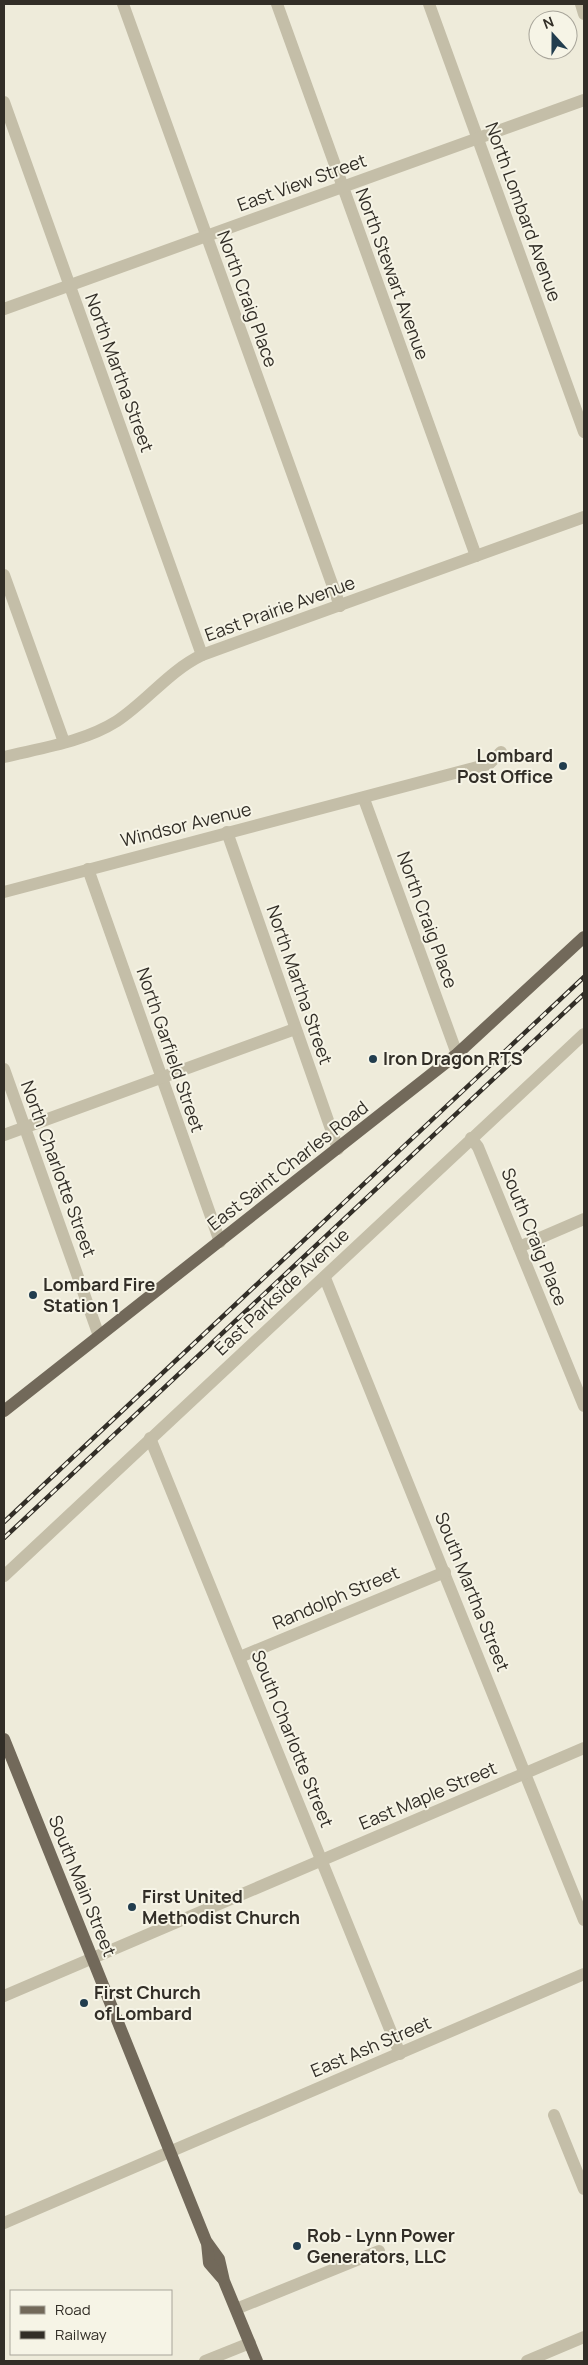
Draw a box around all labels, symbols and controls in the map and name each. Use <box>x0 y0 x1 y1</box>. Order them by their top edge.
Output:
north arrow <box>528 10 578 60</box>
text: N <box>540 12 556 33</box>
street label: North Lombard Avenue <box>480 119 568 305</box>
street label: East View Street <box>234 148 370 217</box>
street label: North Stewart Avenue <box>351 184 435 363</box>
street label: North Craig Place <box>212 227 284 370</box>
street label: North Martha Street <box>80 290 160 455</box>
street label: East Prairie Avenue <box>201 570 358 646</box>
place label: Lombard Post Office <box>457 743 553 788</box>
marker: Lombard Post Office <box>557 760 569 772</box>
street label: Windsor Avenue <box>118 796 254 852</box>
street label: North Craig Place <box>392 848 464 991</box>
street label: North Martha Street <box>261 902 338 1068</box>
street label: North Garfield Street <box>131 964 210 1135</box>
place label: Iron Dragon RTS <box>383 1046 523 1070</box>
marker: Iron Dragon RTS <box>367 1053 379 1065</box>
street label: North Charlotte Street <box>16 1077 102 1260</box>
street label: East Saint Charles Road <box>202 1095 373 1236</box>
street label: South Craig Place <box>496 1164 574 1309</box>
street label: East Parkside Avenue <box>209 1222 354 1360</box>
place label: Lombard Fire Station 1 <box>43 1272 156 1317</box>
marker: Lombard Fire Station 1 <box>27 1289 39 1301</box>
street label: South Martha Street <box>430 1508 516 1675</box>
street label: Randolph Street <box>269 1560 403 1635</box>
street label: South Charlotte Street <box>246 1646 339 1831</box>
street label: East Maple Street <box>355 1755 500 1835</box>
street label: South Main Street <box>44 1811 122 1960</box>
place label: First United Methodist Church <box>142 1884 300 1929</box>
marker: First United Methodist Church <box>126 1901 138 1913</box>
place label: First Church of Lombard <box>94 1980 201 2025</box>
marker: First Church of Lombard <box>78 1997 90 2009</box>
street label: East Ash Street <box>307 2010 434 2082</box>
place label: Rob - Lynn Power Generators, LLC <box>307 2223 455 2268</box>
marker: Rob - Lynn Power Generators, LLC <box>291 2240 303 2252</box>
legend <box>10 2290 172 2355</box>
text: Road <box>55 2299 91 2320</box>
text: Railway <box>55 2324 107 2345</box>

